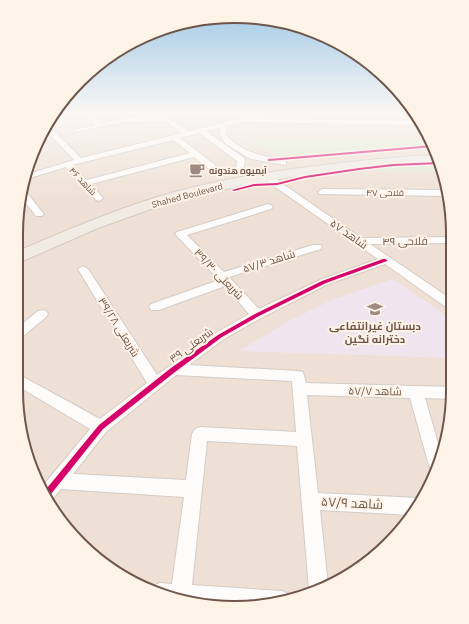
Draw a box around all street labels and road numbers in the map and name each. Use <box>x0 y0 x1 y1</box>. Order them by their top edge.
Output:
street label: شاهد ۴۶ <box>67 165 99 197</box>
street label: Shahed Boulevard <box>150 180 224 210</box>
street label: فلاحی ۴۷ <box>366 187 404 198</box>
street label: شاهد ۵۷ <box>328 216 370 252</box>
street label: فلاحی ۴۹ <box>382 234 428 248</box>
street label: شریعتی ۳۹/۳۰ <box>191 246 247 302</box>
street label: شاهد ۵۷/۳ <box>241 246 297 276</box>
street label: شریعتی ۳۹/۲۸ <box>95 295 143 359</box>
street label: شریعتی ۳۹ <box>166 324 216 366</box>
street label: شاهد ۵۷/۷ <box>348 384 402 398</box>
street label: شاهد ۵۷/۹ <box>321 493 383 513</box>

